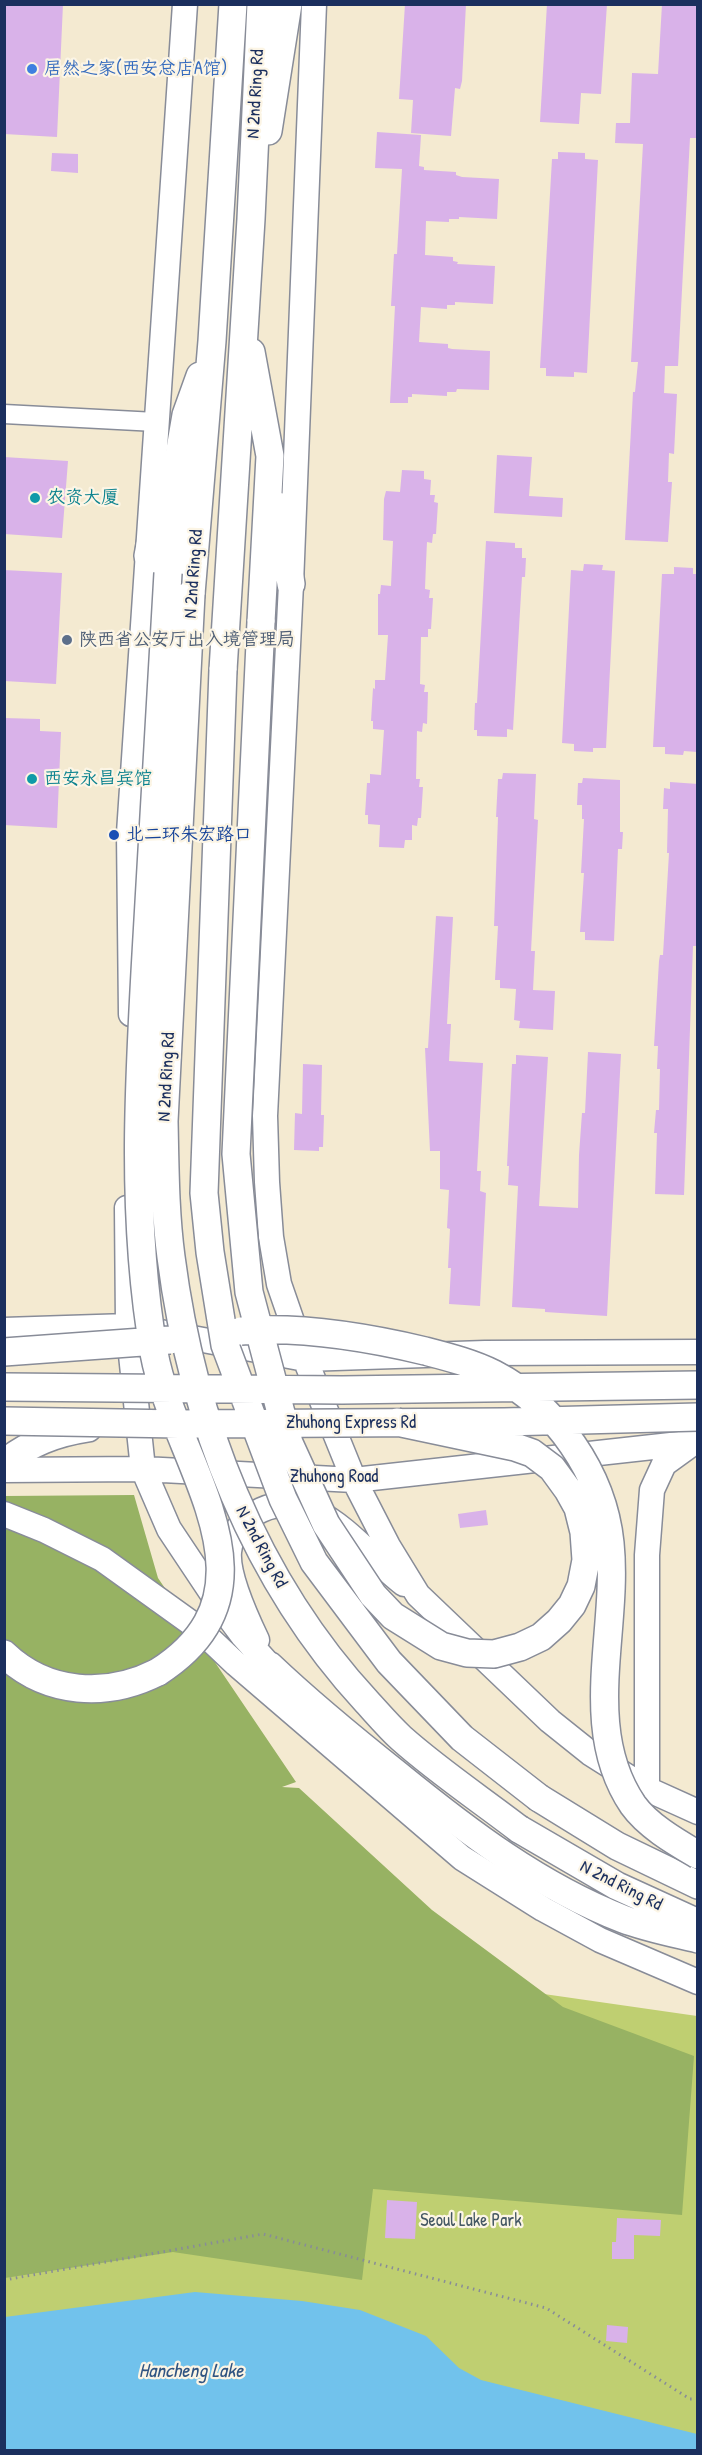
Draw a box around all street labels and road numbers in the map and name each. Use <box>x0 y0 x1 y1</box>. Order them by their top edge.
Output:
street label: N 2nd Ring Rd <box>243 49 269 139</box>
street label: N 2nd Ring Rd <box>180 529 208 619</box>
street label: N 2nd Ring Rd <box>154 1032 180 1122</box>
street label: Zhuhong Express Rd <box>286 1412 416 1434</box>
street label: Zhuhong Road <box>290 1466 378 1488</box>
street label: N 2nd Ring Rd <box>231 1503 291 1591</box>
street label: N 2nd Ring Rd <box>576 1856 666 1916</box>

